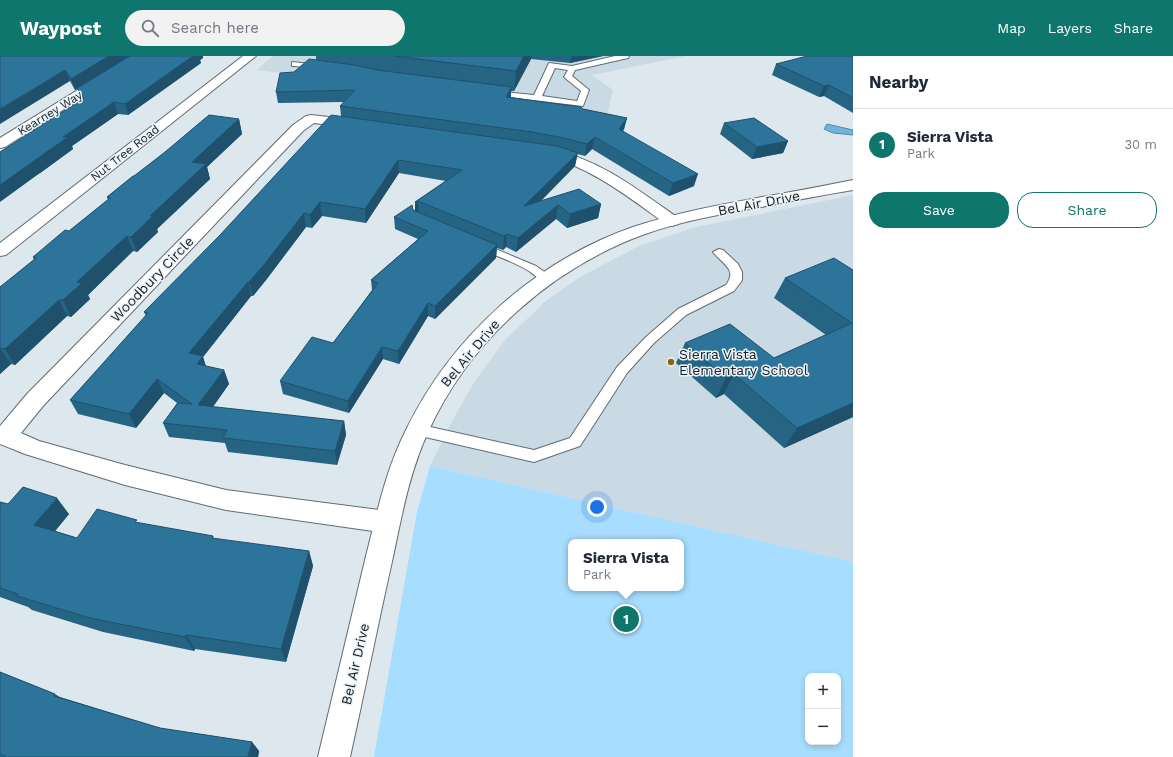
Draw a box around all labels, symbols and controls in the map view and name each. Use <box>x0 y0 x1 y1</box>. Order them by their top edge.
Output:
search box <box>125 10 405 46</box>
text: Waypost <box>20 17 101 40</box>
icon: search <box>139 17 161 39</box>
text: Search here <box>171 19 259 37</box>
text: Map <box>997 20 1026 36</box>
text: Layers <box>1048 20 1092 36</box>
text: Share <box>1114 20 1153 36</box>
text: Nearby <box>869 72 928 92</box>
street label: Kearney Way <box>15 87 86 138</box>
street label: Nut Tree Road <box>88 122 162 184</box>
text: Sierra Vista <box>907 128 993 146</box>
text: 1 <box>879 137 885 152</box>
text: 30 m <box>1125 137 1157 152</box>
text: Park <box>907 146 935 161</box>
street label: Bel Air Drive <box>717 187 801 219</box>
button: Save <box>869 192 1009 228</box>
button: Share <box>1017 192 1157 228</box>
street label: Woodbury Circle <box>107 233 197 325</box>
street label: Bel Air Drive <box>437 316 503 390</box>
place label: Sierra Vista Elementary School <box>679 346 809 378</box>
marker: Sierra Vista Elementary School <box>666 357 676 367</box>
your location <box>587 497 607 517</box>
popup <box>568 539 684 591</box>
text: Sierra Vista <box>583 549 669 567</box>
text: Park <box>583 567 611 582</box>
pin: 1 <box>613 604 639 634</box>
street label: Bel Air Drive <box>338 622 372 706</box>
map controls <box>805 673 841 745</box>
button: + <box>805 673 841 709</box>
button: − <box>805 709 841 745</box>

